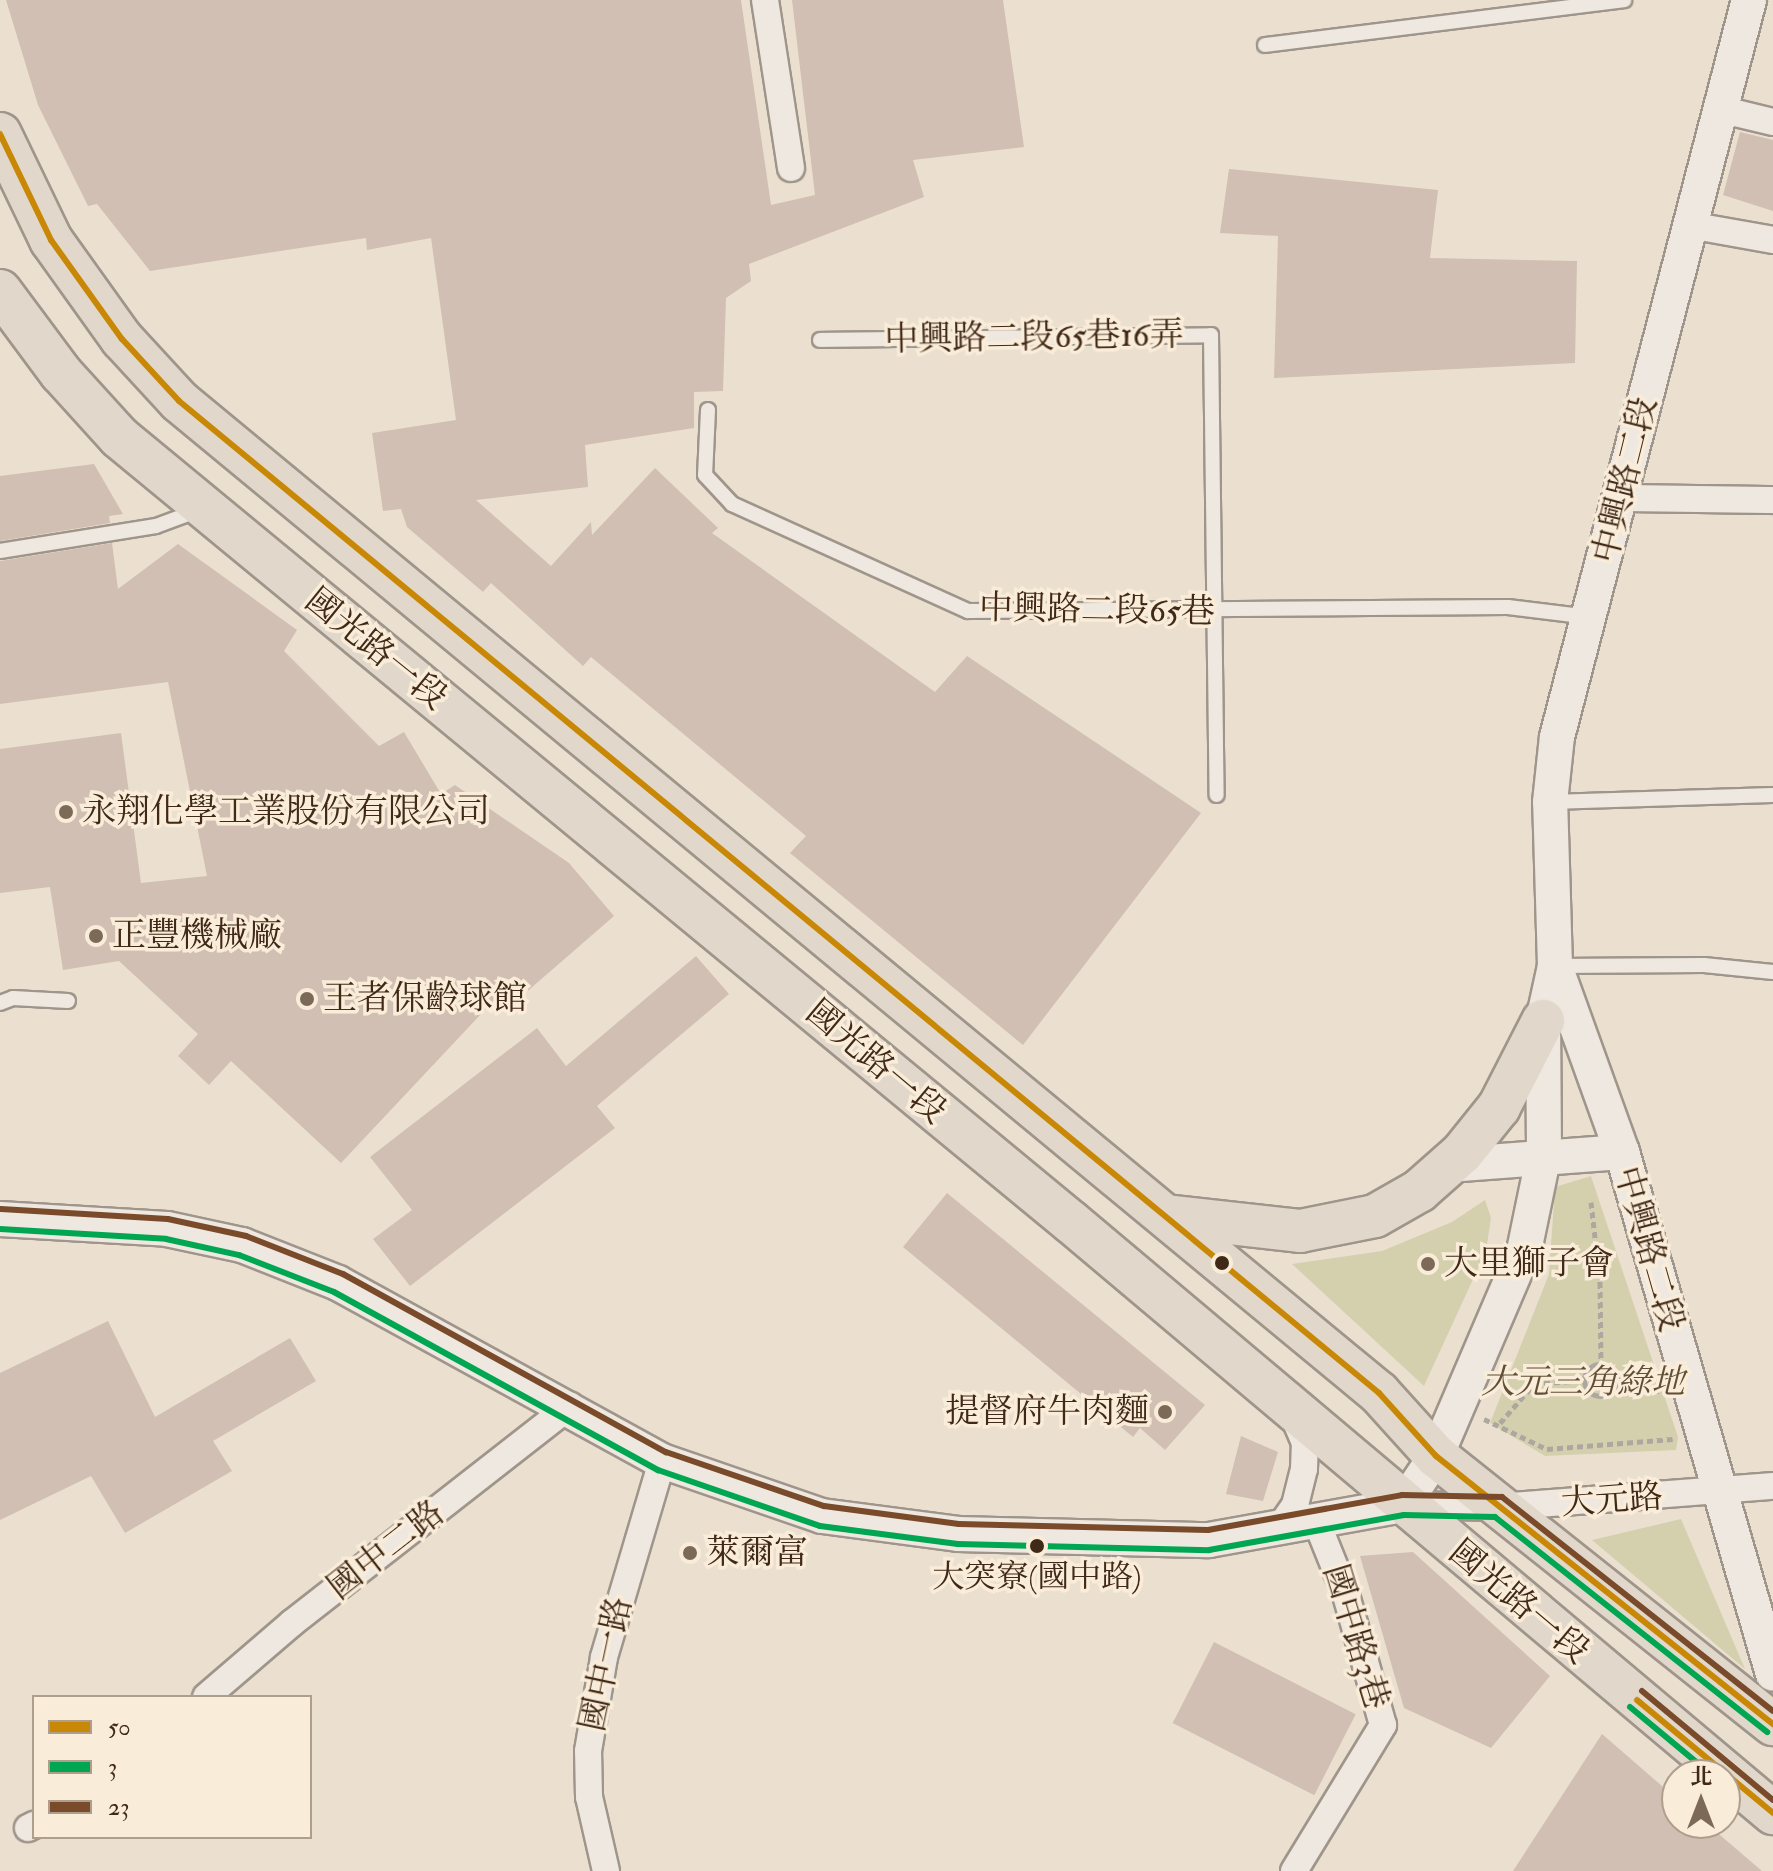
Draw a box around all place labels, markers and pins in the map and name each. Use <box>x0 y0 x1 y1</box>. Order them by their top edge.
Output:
place label: 永翔化學工業股份有限公司 <box>82 792 490 832</box>
marker: 永翔化學工業股份有限公司 <box>57 803 75 821</box>
place label: 正豐機械廠 <box>112 916 282 956</box>
marker: 正豐機械廠 <box>87 927 105 945</box>
place label: 王者保齡球館 <box>323 979 527 1019</box>
marker: 王者保齡球館 <box>298 990 316 1008</box>
place label: 大里獅子會 <box>1444 1244 1614 1284</box>
unlabelled marker <box>1214 1255 1230 1271</box>
marker: 大里獅子會 <box>1419 1255 1437 1273</box>
place label: 提督府牛肉麵 <box>945 1392 1149 1432</box>
marker: 提督府牛肉麵 <box>1156 1403 1174 1421</box>
place label: 萊爾富 <box>706 1533 808 1573</box>
marker: 大突寮(國中路) <box>1029 1538 1045 1554</box>
marker: 萊爾富 <box>681 1544 699 1562</box>
place label: 大突寮(國中路) <box>932 1558 1142 1596</box>

